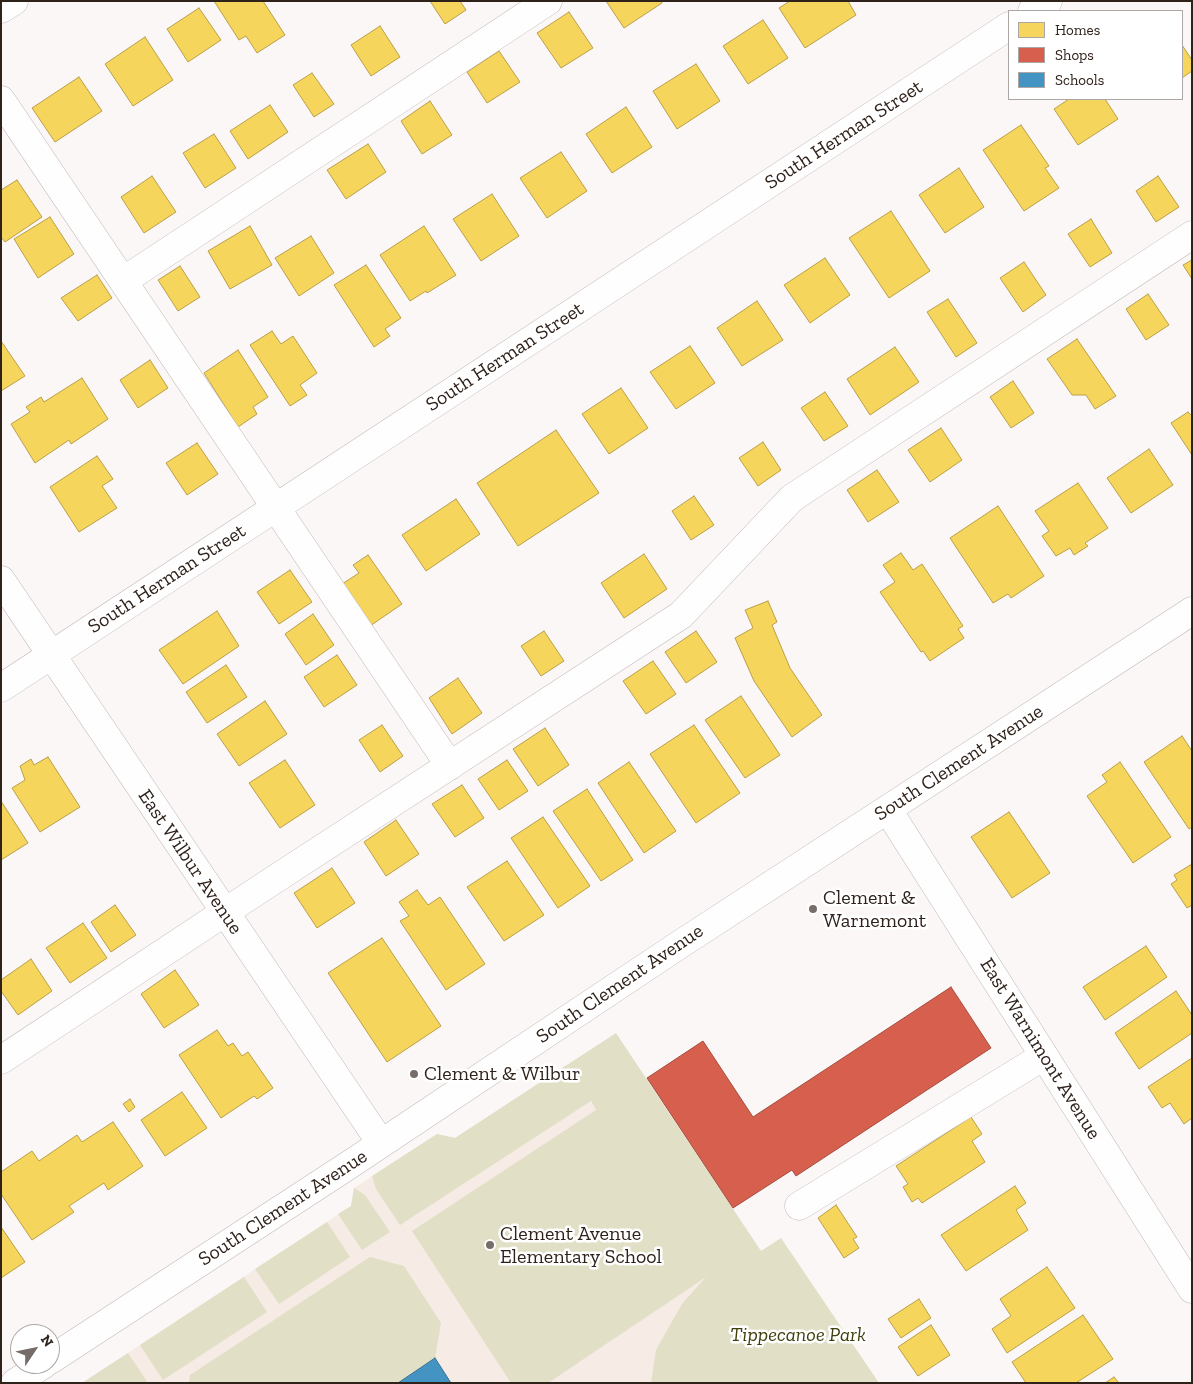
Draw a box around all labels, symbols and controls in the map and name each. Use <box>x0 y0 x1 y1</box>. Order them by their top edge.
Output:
legend <box>1008 10 1183 100</box>
text: Homes <box>1055 21 1100 39</box>
text: Shops <box>1055 46 1094 64</box>
text: Schools <box>1055 71 1104 89</box>
street label: South Herman Street <box>761 75 927 195</box>
street label: South Herman Street <box>422 297 588 417</box>
street label: South Herman Street <box>84 519 250 639</box>
street label: South Clement Avenue <box>870 699 1048 827</box>
street label: East Wilbur Avenue <box>133 785 247 939</box>
place label: Clement & Warnemont <box>823 886 926 933</box>
marker: Clement & Warnemont <box>807 903 819 915</box>
street label: South Clement Avenue <box>532 919 708 1049</box>
street label: East Warnimont Avenue <box>974 954 1106 1144</box>
place label: Clement & Wilbur <box>424 1062 580 1086</box>
marker: Clement & Wilbur <box>408 1068 420 1080</box>
street label: South Clement Avenue <box>194 1144 372 1272</box>
place label: Clement Avenue Elementary School <box>500 1222 662 1269</box>
marker: Clement Avenue Elementary School <box>484 1239 496 1251</box>
park label: Tippecanoe Park <box>730 1323 866 1347</box>
north arrow <box>10 1324 60 1374</box>
text: N <box>37 1332 57 1350</box>

